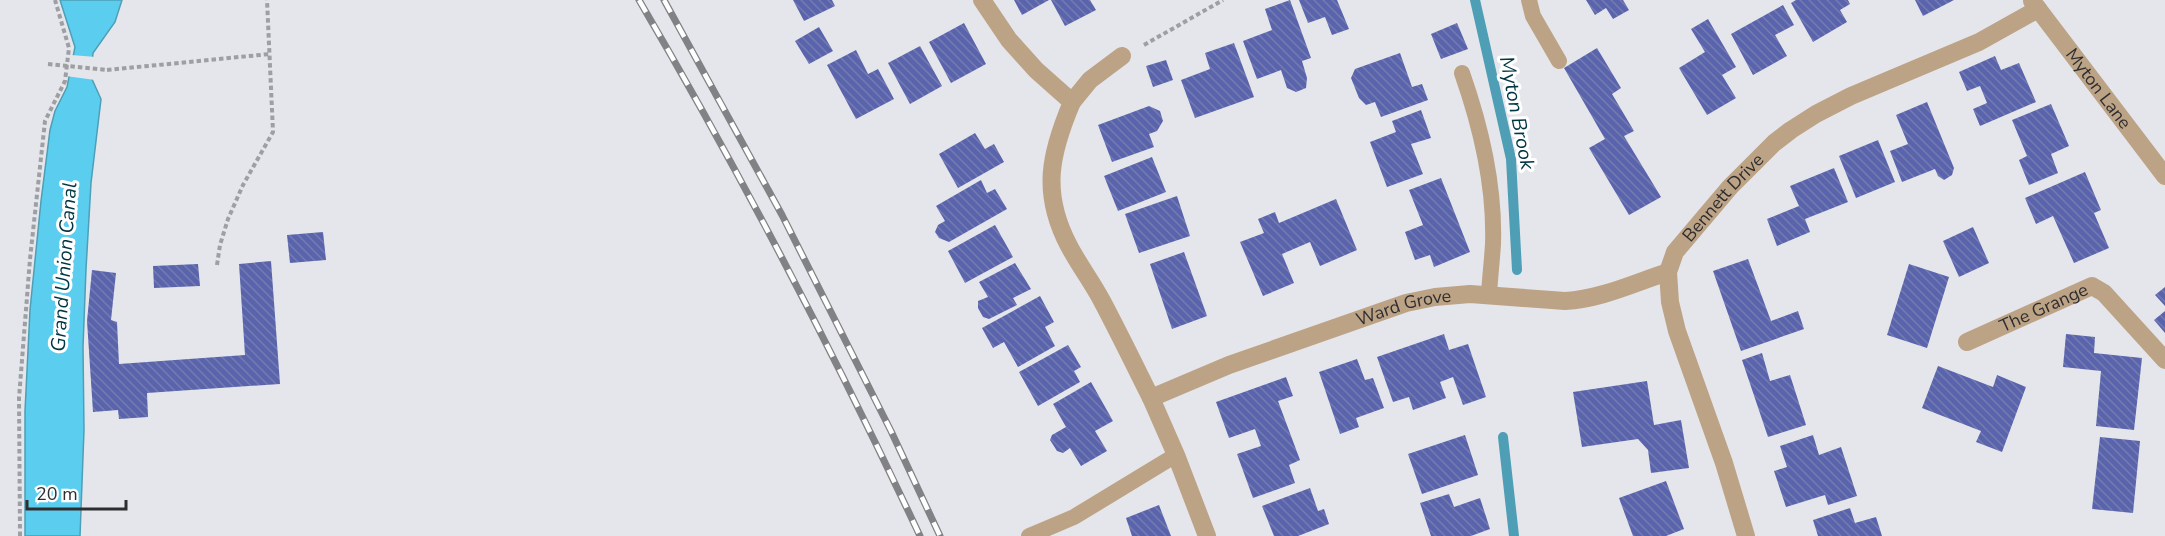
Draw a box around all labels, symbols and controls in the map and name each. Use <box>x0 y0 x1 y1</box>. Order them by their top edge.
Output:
street label: Myton Lane <box>2060 43 2137 134</box>
water label: Myton Brook <box>1493 54 1541 173</box>
street label: Bennett Drive <box>1677 148 1769 247</box>
water label: Grand Union Canal <box>45 181 83 353</box>
street label: The Grange <box>1996 277 2092 338</box>
street label: Ward Grove <box>1353 284 1452 332</box>
scale bar <box>27 473 126 511</box>
text: 20 m <box>36 482 78 506</box>

